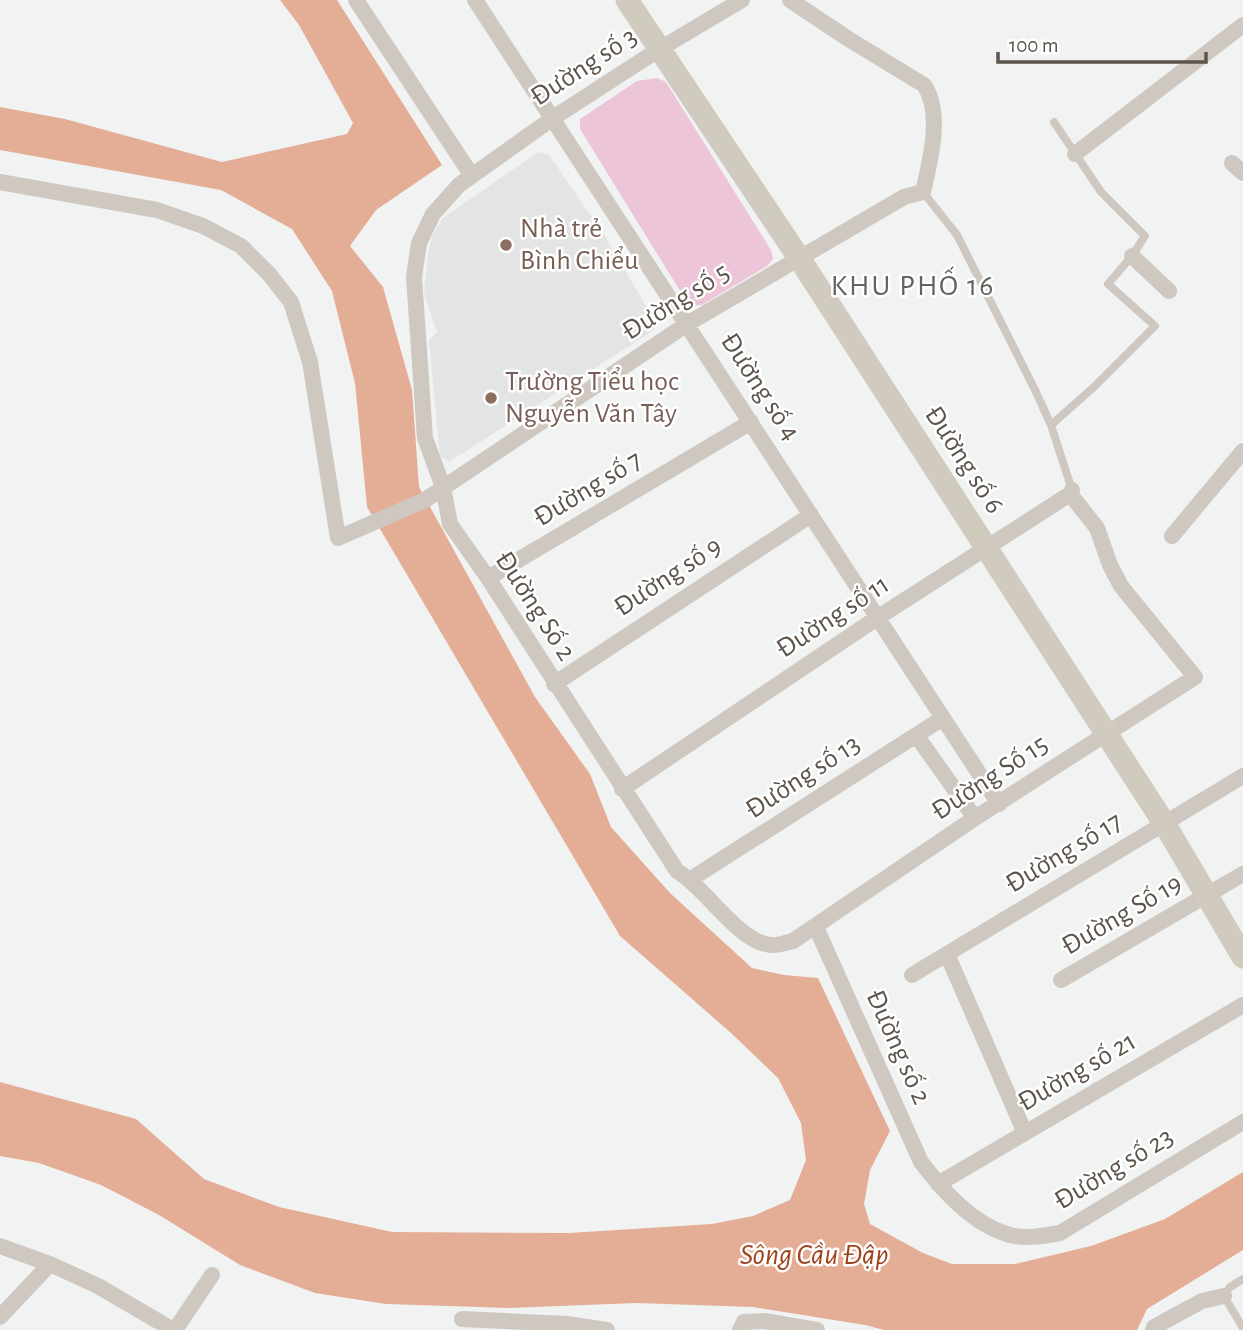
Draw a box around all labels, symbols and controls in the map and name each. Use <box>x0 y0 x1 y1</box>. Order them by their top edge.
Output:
scale bar <box>998 21 1206 65</box>
street label: Đường số 3 <box>526 22 642 112</box>
text: 100 m <box>1009 35 1059 56</box>
place label: Nhà trẻ Bình Chiểu <box>520 215 639 275</box>
marker: Nhà trẻ Bình Chiểu <box>498 237 514 253</box>
street label: Đường số 5 <box>617 258 735 346</box>
district label: KHU PHỐ 16 <box>831 266 995 301</box>
street label: Đường số 4 <box>715 328 805 446</box>
place label: Trường Tiểu học Nguyễn Văn Tây <box>505 367 679 428</box>
marker: Trường Tiểu học Nguyễn Văn Tây <box>483 390 499 406</box>
street label: Đường số 6 <box>919 401 1009 519</box>
street label: Đường số 7 <box>529 446 647 532</box>
street label: Đường số 9 <box>609 532 727 622</box>
street label: Đường Số 2 <box>490 546 580 666</box>
street label: Đường số 11 <box>772 570 894 664</box>
street label: Đường số 13 <box>741 730 865 824</box>
street label: Đường Số 15 <box>927 730 1053 826</box>
street label: Đường số 17 <box>1001 807 1127 899</box>
street label: Đường Số 19 <box>1057 869 1187 961</box>
street label: Đường số 2 <box>860 986 936 1108</box>
street label: Đường số 21 <box>1013 1027 1141 1117</box>
street label: Đường số 23 <box>1050 1123 1178 1215</box>
water label: Sông Cầu Đập <box>740 1240 888 1270</box>

